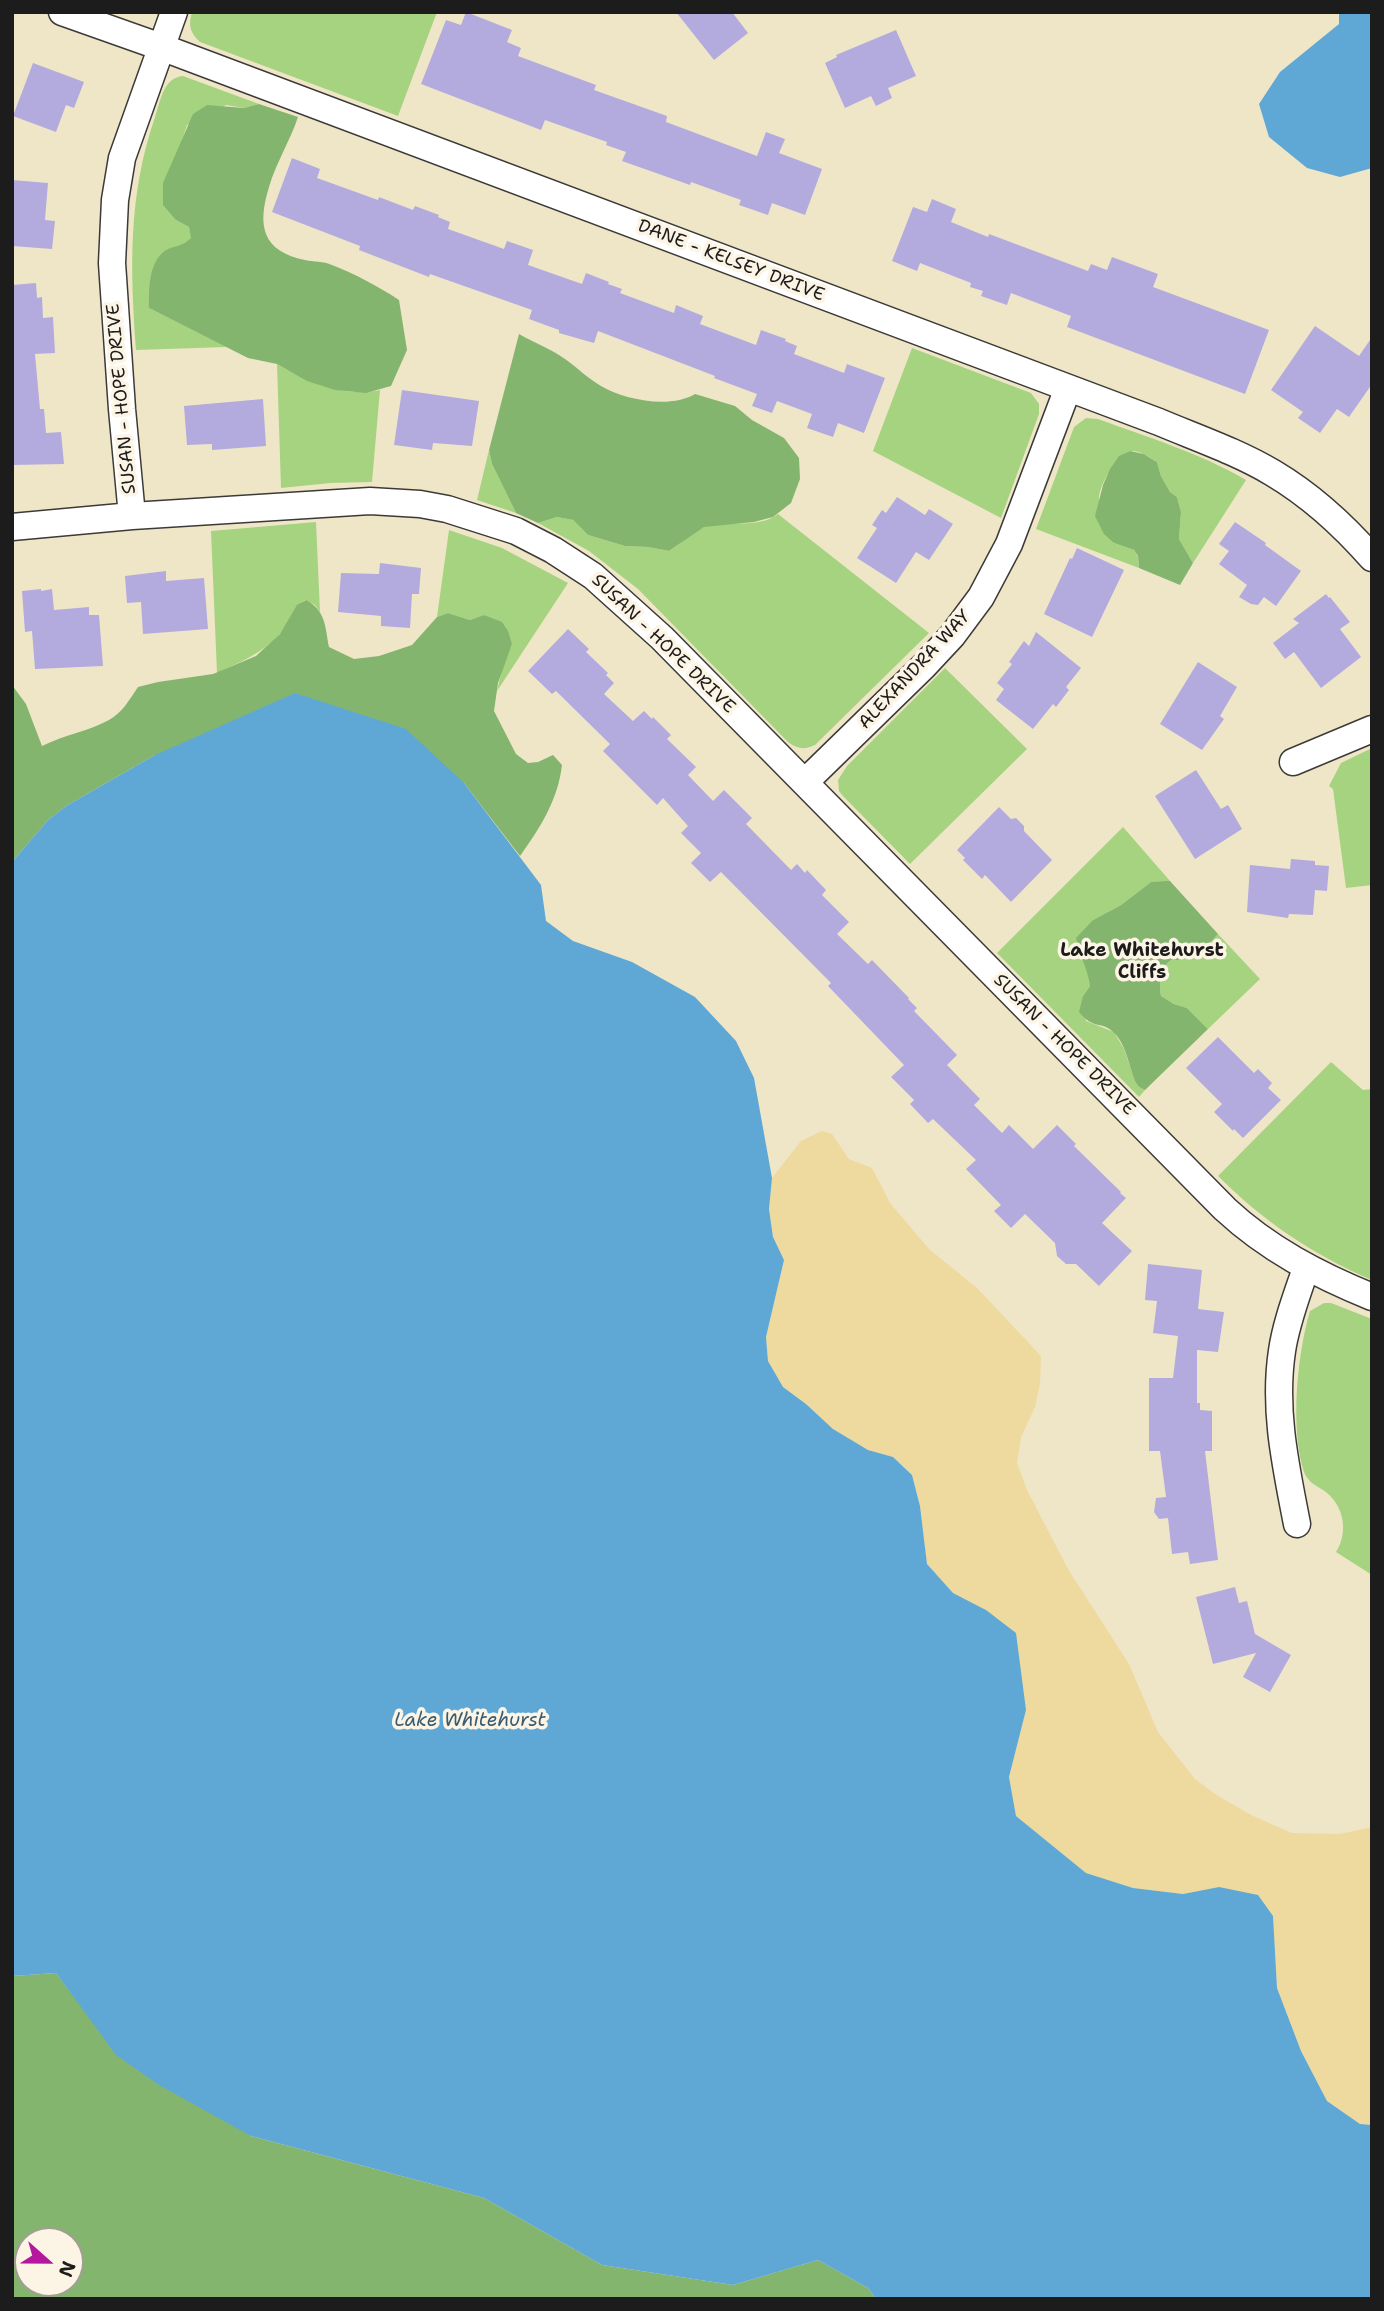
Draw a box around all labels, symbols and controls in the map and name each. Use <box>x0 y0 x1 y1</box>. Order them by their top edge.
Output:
street label: DANE - KELSEY DRIVE <box>635 215 827 307</box>
street label: SUSAN - HOPE DRIVE <box>103 303 141 495</box>
street label: SUSAN - HOPE DRIVE <box>587 570 739 718</box>
street label: ALEXANDRA WAY <box>854 606 976 734</box>
district label: Lake Whitehurst Cliffs <box>1060 940 1224 984</box>
street label: SUSAN - HOPE DRIVE <box>989 970 1139 1120</box>
water label: Lake Whitehurst <box>394 1710 546 1732</box>
north arrow <box>14 2227 84 2297</box>
text: N <box>53 2257 82 2280</box>

